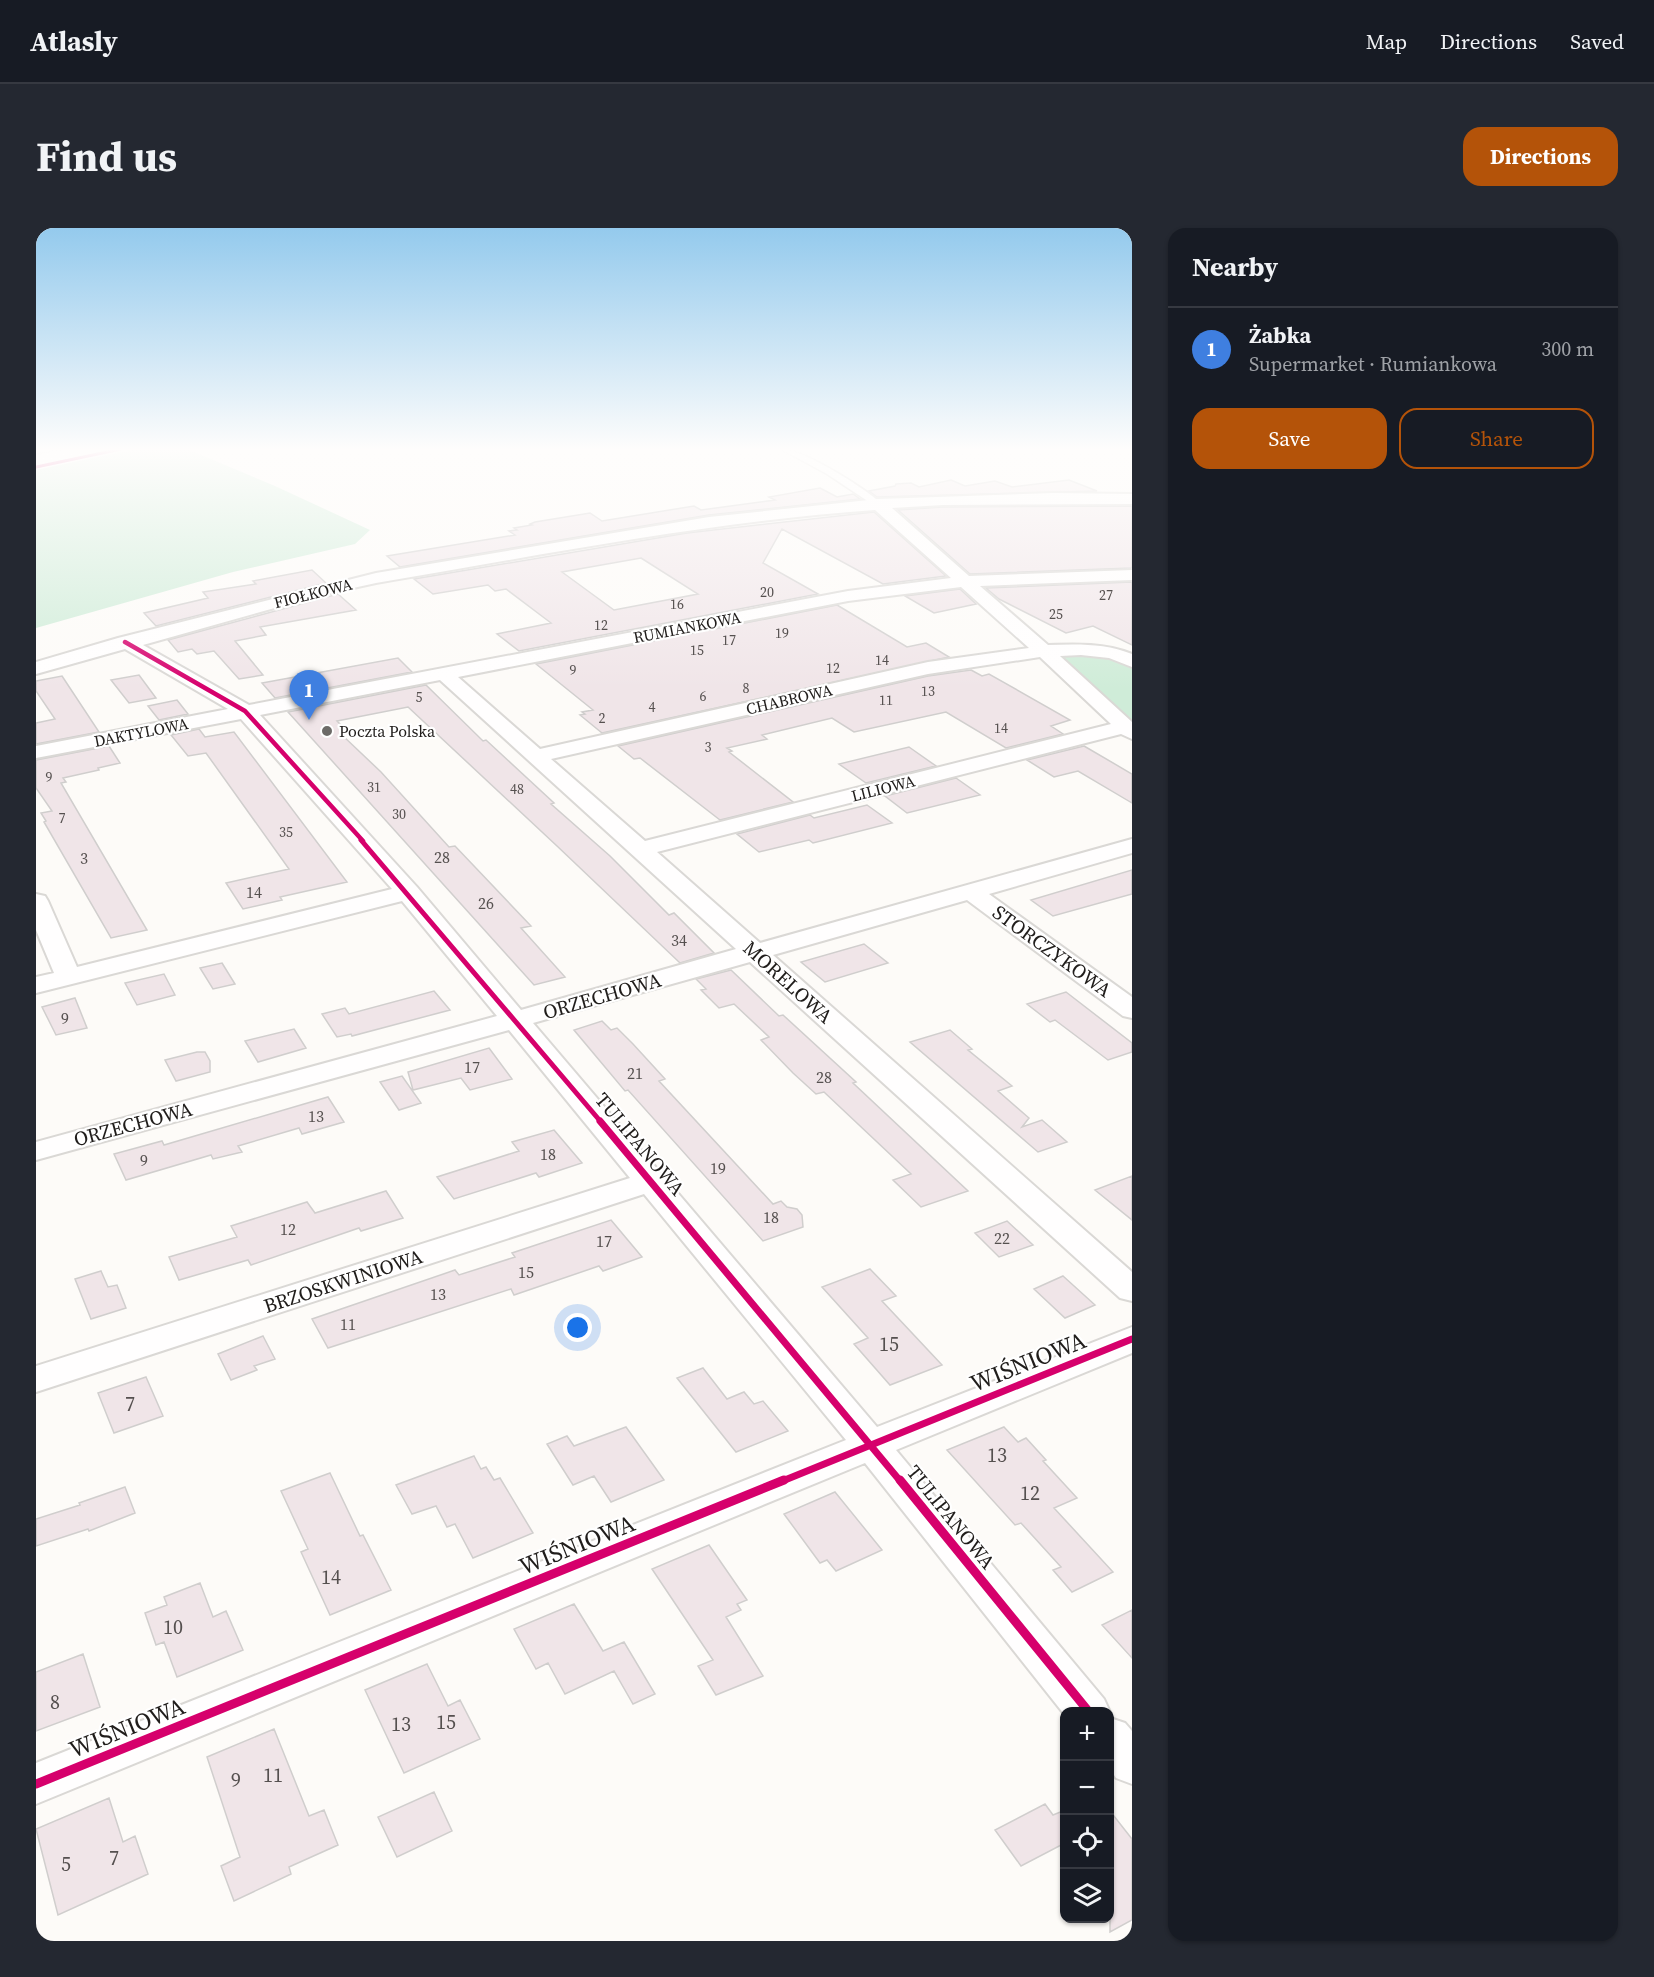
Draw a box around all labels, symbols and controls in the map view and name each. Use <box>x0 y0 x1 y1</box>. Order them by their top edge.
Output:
text: Atlasly <box>30 22 118 60</box>
text: Map <box>1366 27 1407 56</box>
text: Directions <box>1440 27 1537 56</box>
text: Saved <box>1570 27 1624 56</box>
text: Find us <box>36 127 177 185</box>
button: Directions <box>1463 127 1618 186</box>
text: Nearby <box>1192 249 1278 285</box>
text: Żabka <box>1249 320 1311 350</box>
text: 1 <box>1206 335 1217 363</box>
text: 300 m <box>1541 335 1594 363</box>
text: Supermarket · Rumiankowa <box>1249 350 1497 378</box>
button: Save <box>1192 408 1387 469</box>
button: Share <box>1399 408 1594 469</box>
street label: FIOŁKOWA <box>271 573 355 613</box>
house number: 20 <box>760 582 774 602</box>
house number: 27 <box>1099 585 1113 605</box>
house number: 16 <box>670 594 684 614</box>
house number: 25 <box>1049 604 1063 624</box>
street label: RUMIANKOWA <box>631 606 743 648</box>
house number: 12 <box>594 615 608 635</box>
house number: 19 <box>775 623 789 643</box>
house number: 17 <box>722 630 736 650</box>
house number: 15 <box>690 640 704 660</box>
house number: 14 <box>875 650 889 670</box>
house number: 12 <box>826 658 840 678</box>
house number: 9 <box>570 660 577 680</box>
pin: 1 <box>290 670 328 720</box>
house number: 8 <box>743 678 750 698</box>
street label: CHABROWA <box>744 678 835 720</box>
house number: 13 <box>921 681 935 701</box>
house number: 6 <box>700 686 707 706</box>
house number: 5 <box>416 687 423 707</box>
house number: 11 <box>879 690 893 710</box>
house number: 4 <box>649 697 656 717</box>
house number: 2 <box>599 708 606 728</box>
street label: DAKTYLOWA <box>92 712 190 752</box>
house number: 14 <box>994 718 1008 738</box>
place label: Poczta Polska <box>339 720 436 742</box>
marker: Poczta Polska <box>320 724 334 738</box>
house number: 3 <box>705 737 712 757</box>
house number: 9 <box>46 767 53 787</box>
street label: LILIOWA <box>849 769 918 807</box>
house number: 31 <box>367 777 381 797</box>
house number: 48 <box>510 779 524 799</box>
house number: 30 <box>392 804 406 824</box>
house number: 7 <box>59 808 66 828</box>
house number: 35 <box>279 822 293 842</box>
house number: 28 <box>434 846 450 868</box>
house number: 3 <box>80 847 88 869</box>
house number: 14 <box>246 881 262 903</box>
house number: 26 <box>478 892 494 914</box>
street label: STORCZYKOWA <box>987 898 1118 1004</box>
house number: 34 <box>671 929 687 951</box>
street label: MORELOWA <box>737 934 839 1030</box>
street label: ORZECHOWA <box>540 966 665 1026</box>
house number: 9 <box>61 1007 69 1029</box>
house number: 17 <box>464 1056 480 1078</box>
house number: 21 <box>627 1062 643 1084</box>
house number: 28 <box>816 1066 832 1088</box>
street label: TULIPANOWA <box>589 1086 692 1202</box>
street label: ORZECHOWA <box>71 1095 196 1153</box>
house number: 13 <box>308 1105 324 1127</box>
house number: 18 <box>540 1143 556 1165</box>
house number: 9 <box>140 1149 148 1171</box>
house number: 19 <box>710 1157 726 1179</box>
house number: 18 <box>763 1206 779 1228</box>
house number: 12 <box>280 1218 296 1240</box>
house number: 22 <box>994 1227 1010 1249</box>
house number: 17 <box>596 1230 612 1252</box>
street label: BRZOSKWINIOWA <box>260 1242 427 1320</box>
house number: 15 <box>518 1261 534 1283</box>
house number: 13 <box>430 1283 446 1305</box>
house number: 11 <box>340 1313 356 1335</box>
your location <box>563 1313 592 1342</box>
street label: WIŚNIOWA <box>965 1323 1091 1400</box>
house number: 15 <box>879 1330 899 1358</box>
house number: 7 <box>125 1390 135 1418</box>
house number: 13 <box>987 1441 1007 1469</box>
street label: TULIPANOWA <box>900 1459 1002 1576</box>
house number: 12 <box>1020 1479 1040 1507</box>
street label: WIŚNIOWA <box>514 1506 640 1583</box>
house number: 14 <box>321 1563 341 1591</box>
house number: 10 <box>163 1613 183 1641</box>
house number: 8 <box>50 1688 60 1716</box>
street label: WIŚNIOWA <box>64 1689 190 1766</box>
map controls <box>1060 1707 1114 1923</box>
button: + <box>1060 1707 1114 1761</box>
house number: 15 <box>436 1708 456 1736</box>
house number: 13 <box>391 1710 411 1738</box>
house number: 11 <box>263 1761 283 1789</box>
button: − <box>1060 1761 1114 1815</box>
house number: 9 <box>231 1766 241 1794</box>
button: locate <box>1060 1815 1114 1869</box>
house number: 7 <box>109 1844 119 1872</box>
house number: 5 <box>61 1850 71 1878</box>
button: layers <box>1060 1869 1114 1923</box>

